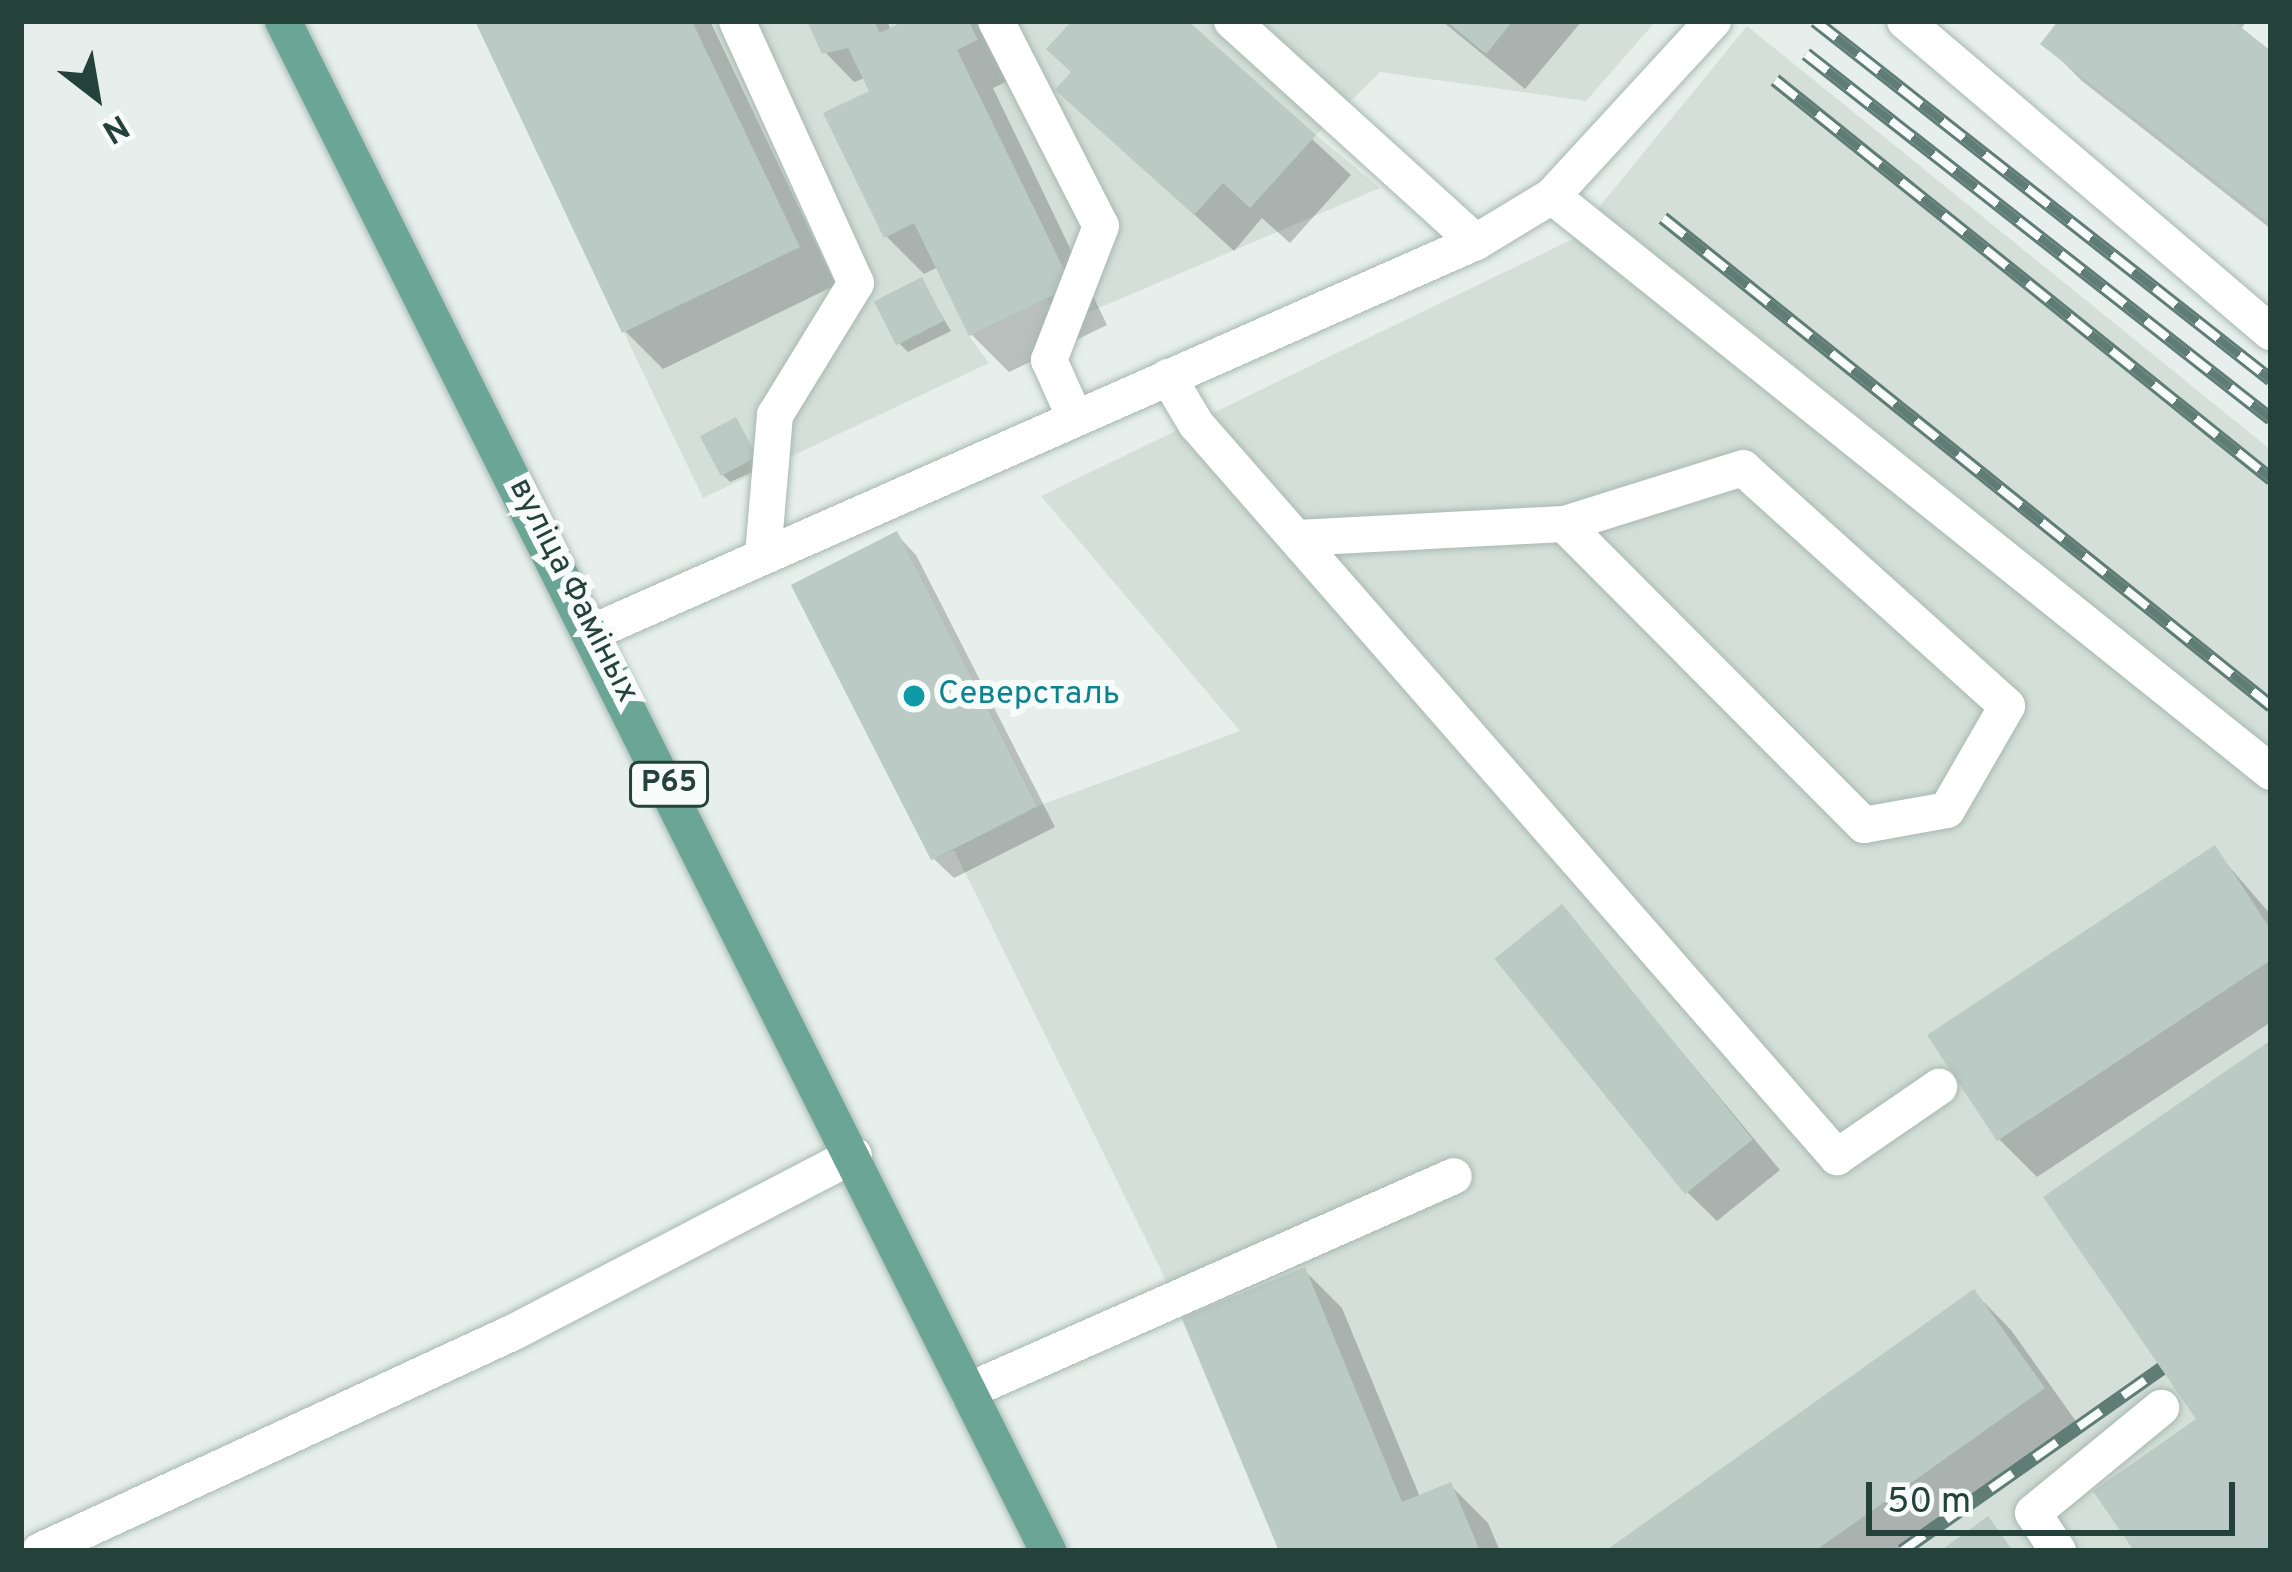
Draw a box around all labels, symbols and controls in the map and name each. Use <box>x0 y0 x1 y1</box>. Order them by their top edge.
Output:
north arrow <box>36 36 156 156</box>
text: N <box>94 103 136 151</box>
street label: вуліца Фаміных <box>498 472 646 710</box>
place label: Северсталь <box>938 676 1120 716</box>
marker: Северсталь <box>901 683 927 709</box>
road number: Р65 <box>627 760 711 808</box>
scale bar <box>1872 1458 2241 1532</box>
text: 50 m <box>1887 1480 1971 1526</box>

